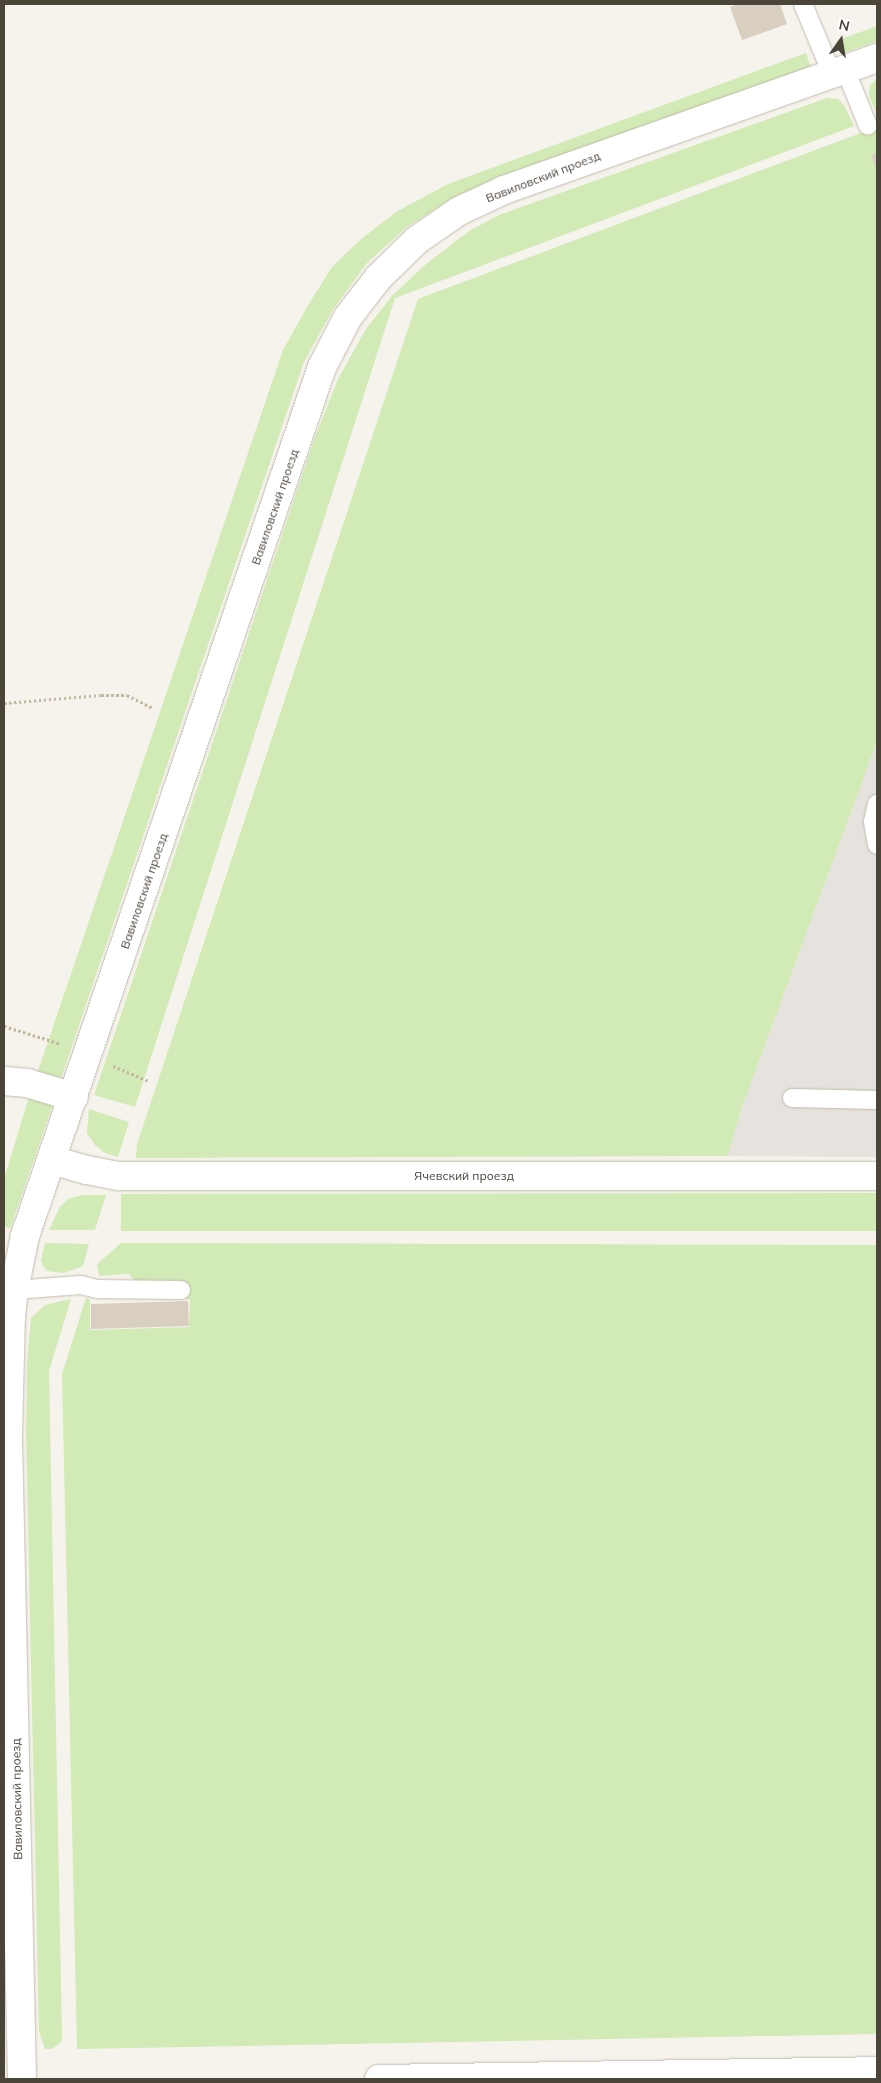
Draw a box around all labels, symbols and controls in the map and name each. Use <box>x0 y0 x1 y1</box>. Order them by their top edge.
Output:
north arrow <box>816 15 866 65</box>
text: N <box>837 15 852 35</box>
street label: Вавиловский проезд <box>484 148 602 206</box>
street label: Вавиловский проезд <box>248 447 302 567</box>
street label: Вавиловский проезд <box>117 831 171 951</box>
street label: Ячевский проезд <box>414 1169 514 1183</box>
street label: Вавиловский проезд <box>9 1738 25 1860</box>

